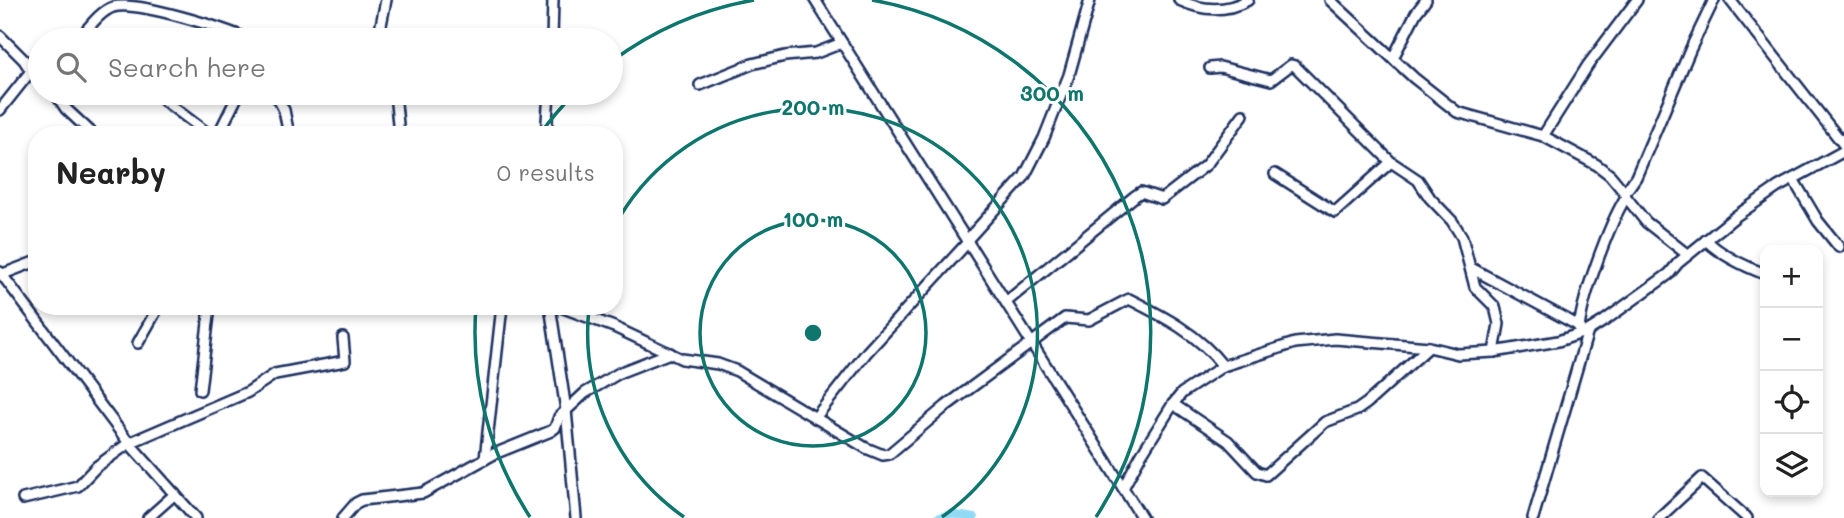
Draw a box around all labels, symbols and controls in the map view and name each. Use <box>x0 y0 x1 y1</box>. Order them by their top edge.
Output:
search box <box>28 28 623 105</box>
icon: search <box>52 48 90 86</box>
text: Search here <box>108 50 266 84</box>
text: 300 m <box>1020 79 1084 106</box>
text: 200 m <box>782 93 844 120</box>
text: Nearby <box>56 152 166 192</box>
text: 0 results <box>497 157 595 187</box>
text: 100 m <box>783 205 843 232</box>
map controls <box>1760 245 1823 497</box>
button: + <box>1760 245 1823 308</box>
button: − <box>1760 308 1823 371</box>
centre of rings <box>801 321 825 345</box>
button: locate <box>1760 371 1823 434</box>
button: layers <box>1760 434 1823 497</box>

